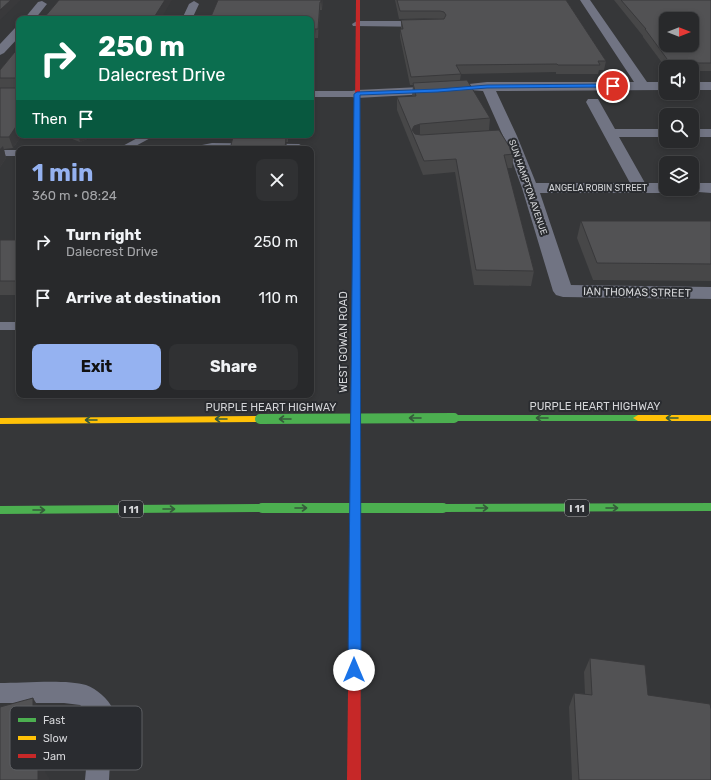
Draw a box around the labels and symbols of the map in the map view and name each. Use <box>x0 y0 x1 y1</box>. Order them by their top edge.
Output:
north arrow <box>659 12 699 52</box>
pin <box>596 69 630 103</box>
street label: SUN HAMPTON AVENUE <box>507 138 549 236</box>
street label: ANGELA ROBIN STREET <box>549 183 647 193</box>
street label: IAN THOMAS STREET <box>583 285 692 300</box>
street label: WEST GOWAN ROAD <box>337 291 350 393</box>
street label: PURPLE HEART HIGHWAY <box>530 400 660 413</box>
street label: PURPLE HEART HIGHWAY <box>206 401 336 414</box>
one-way arrow <box>409 414 422 422</box>
one-way arrow <box>536 414 549 422</box>
one-way arrow <box>666 414 679 422</box>
one-way arrow <box>215 415 228 423</box>
one-way arrow <box>279 415 292 423</box>
one-way arrow <box>85 416 98 424</box>
road number: I 11 <box>565 500 589 516</box>
road number: I 11 <box>119 501 143 517</box>
one-way arrow <box>294 504 307 512</box>
one-way arrow <box>475 504 488 512</box>
one-way arrow <box>605 504 618 512</box>
one-way arrow <box>162 505 175 513</box>
one-way arrow <box>32 506 45 513</box>
position arrow <box>333 649 375 691</box>
legend <box>10 706 142 770</box>
text: Fast <box>43 714 66 727</box>
text: Slow <box>43 732 68 745</box>
text: Jam <box>43 750 66 763</box>

